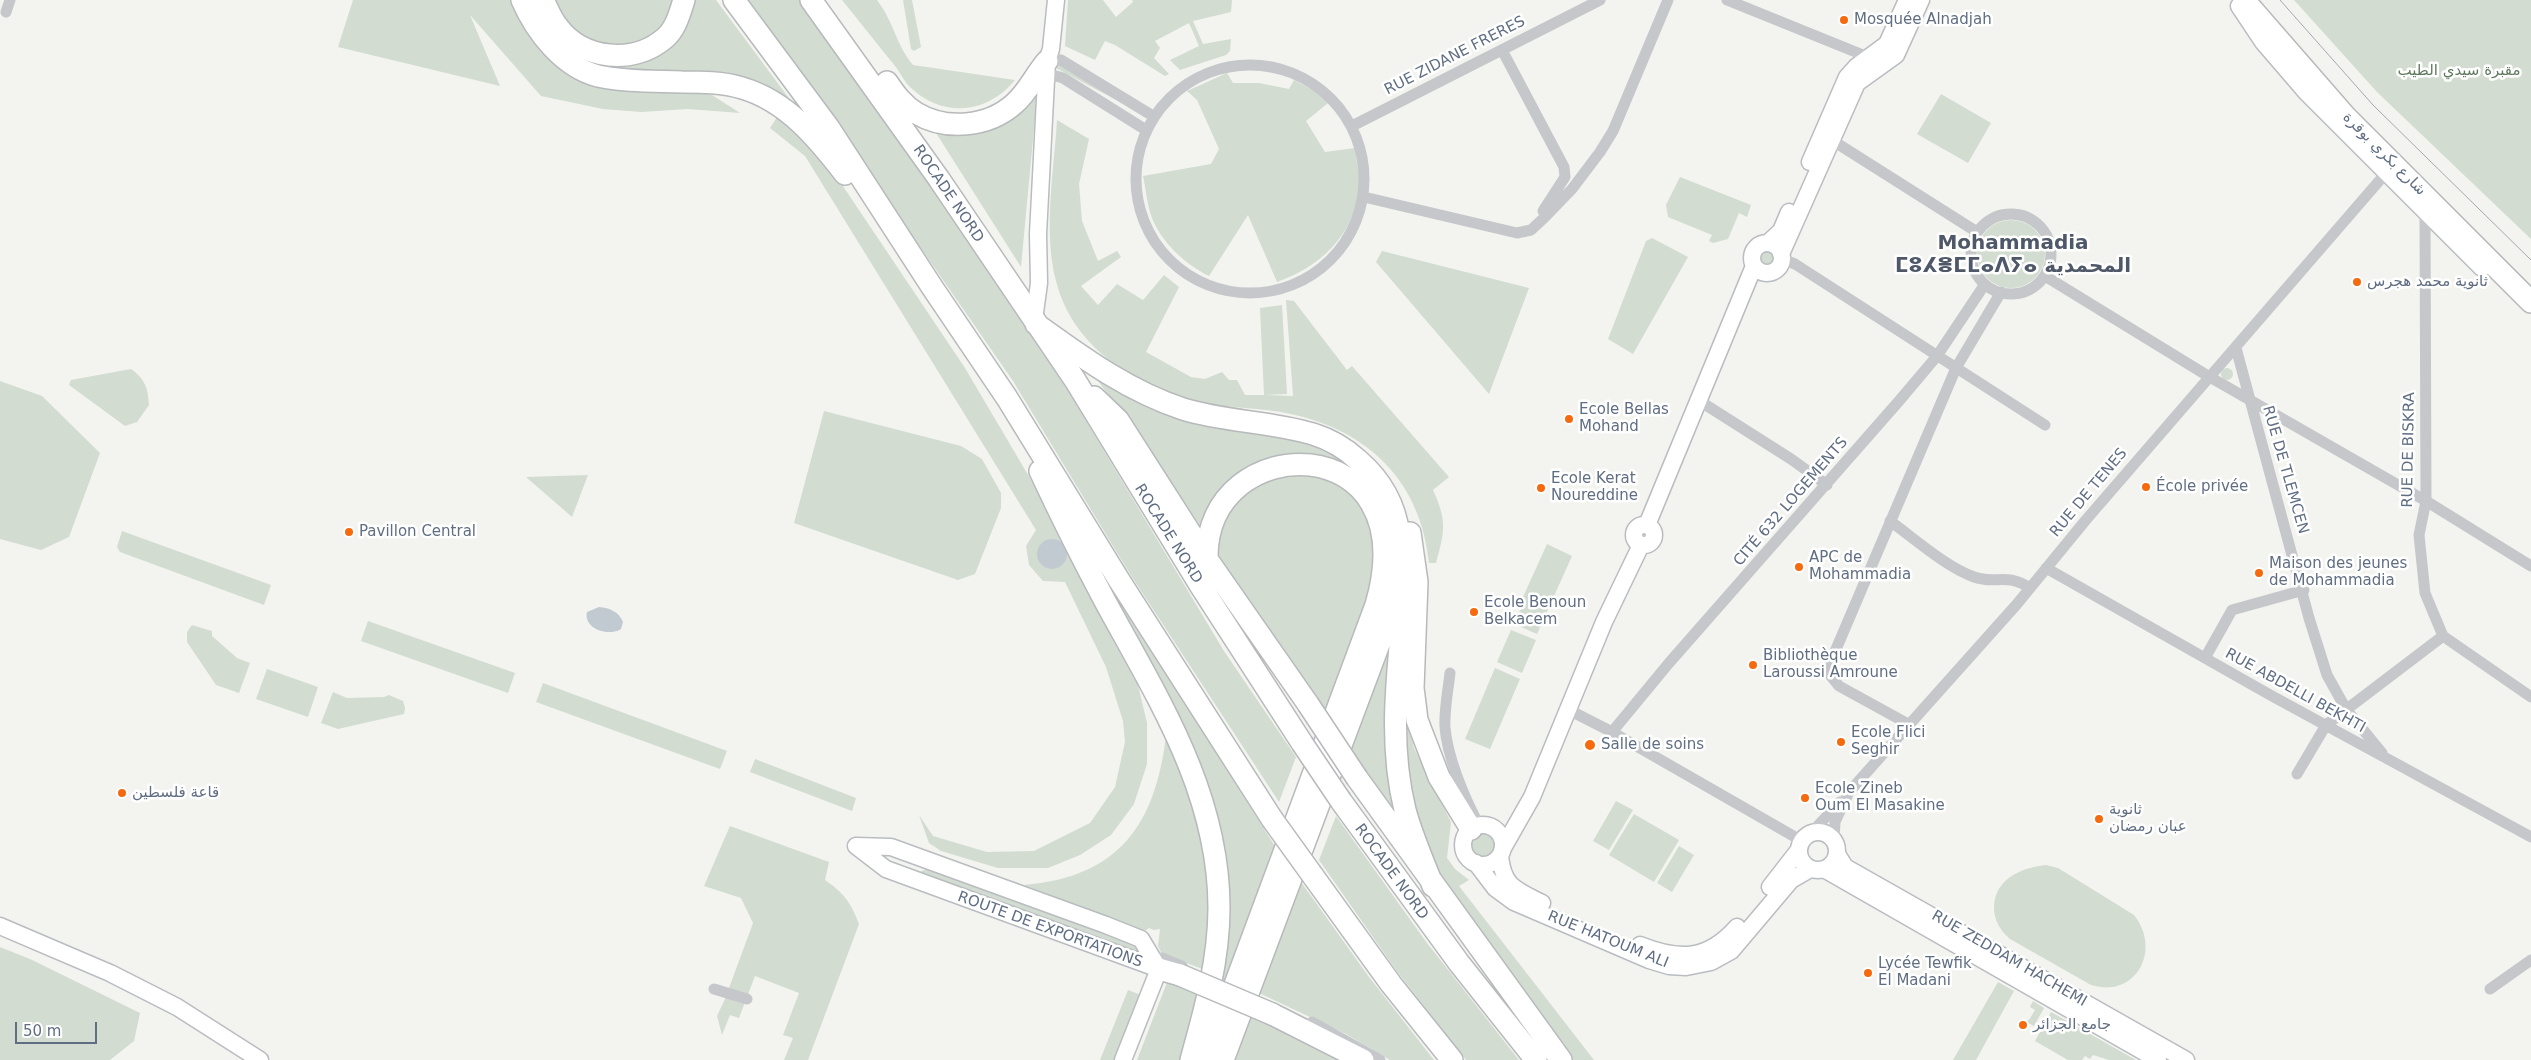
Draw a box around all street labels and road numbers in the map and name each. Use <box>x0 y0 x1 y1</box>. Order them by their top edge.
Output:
street label: RUE ZIDANE FRERES <box>1382 13 1528 99</box>
street label: شارع بكري بوقرة <box>2339 109 2429 199</box>
street label: ROCADE NORD <box>909 142 987 246</box>
street label: RUE DE BISKRA <box>2399 392 2419 508</box>
street label: RUE DE TLEMCEN <box>2258 404 2312 536</box>
street label: CITÉ 632 LOGEMENTS <box>1730 434 1852 570</box>
street label: RUE DE TENES <box>2047 445 2131 541</box>
street label: ROCADE NORD <box>1130 481 1206 587</box>
street label: RUE ABDELLI BEKHTI <box>2222 645 2368 737</box>
street label: ROCADE NORD <box>1350 821 1432 923</box>
street label: ROUTE DE EXPORTATIONS <box>955 888 1145 972</box>
street label: RUE ZEDDAM HACHEMI <box>1928 907 2090 1011</box>
street label: RUE HATOUM ALI <box>1545 908 1671 972</box>

